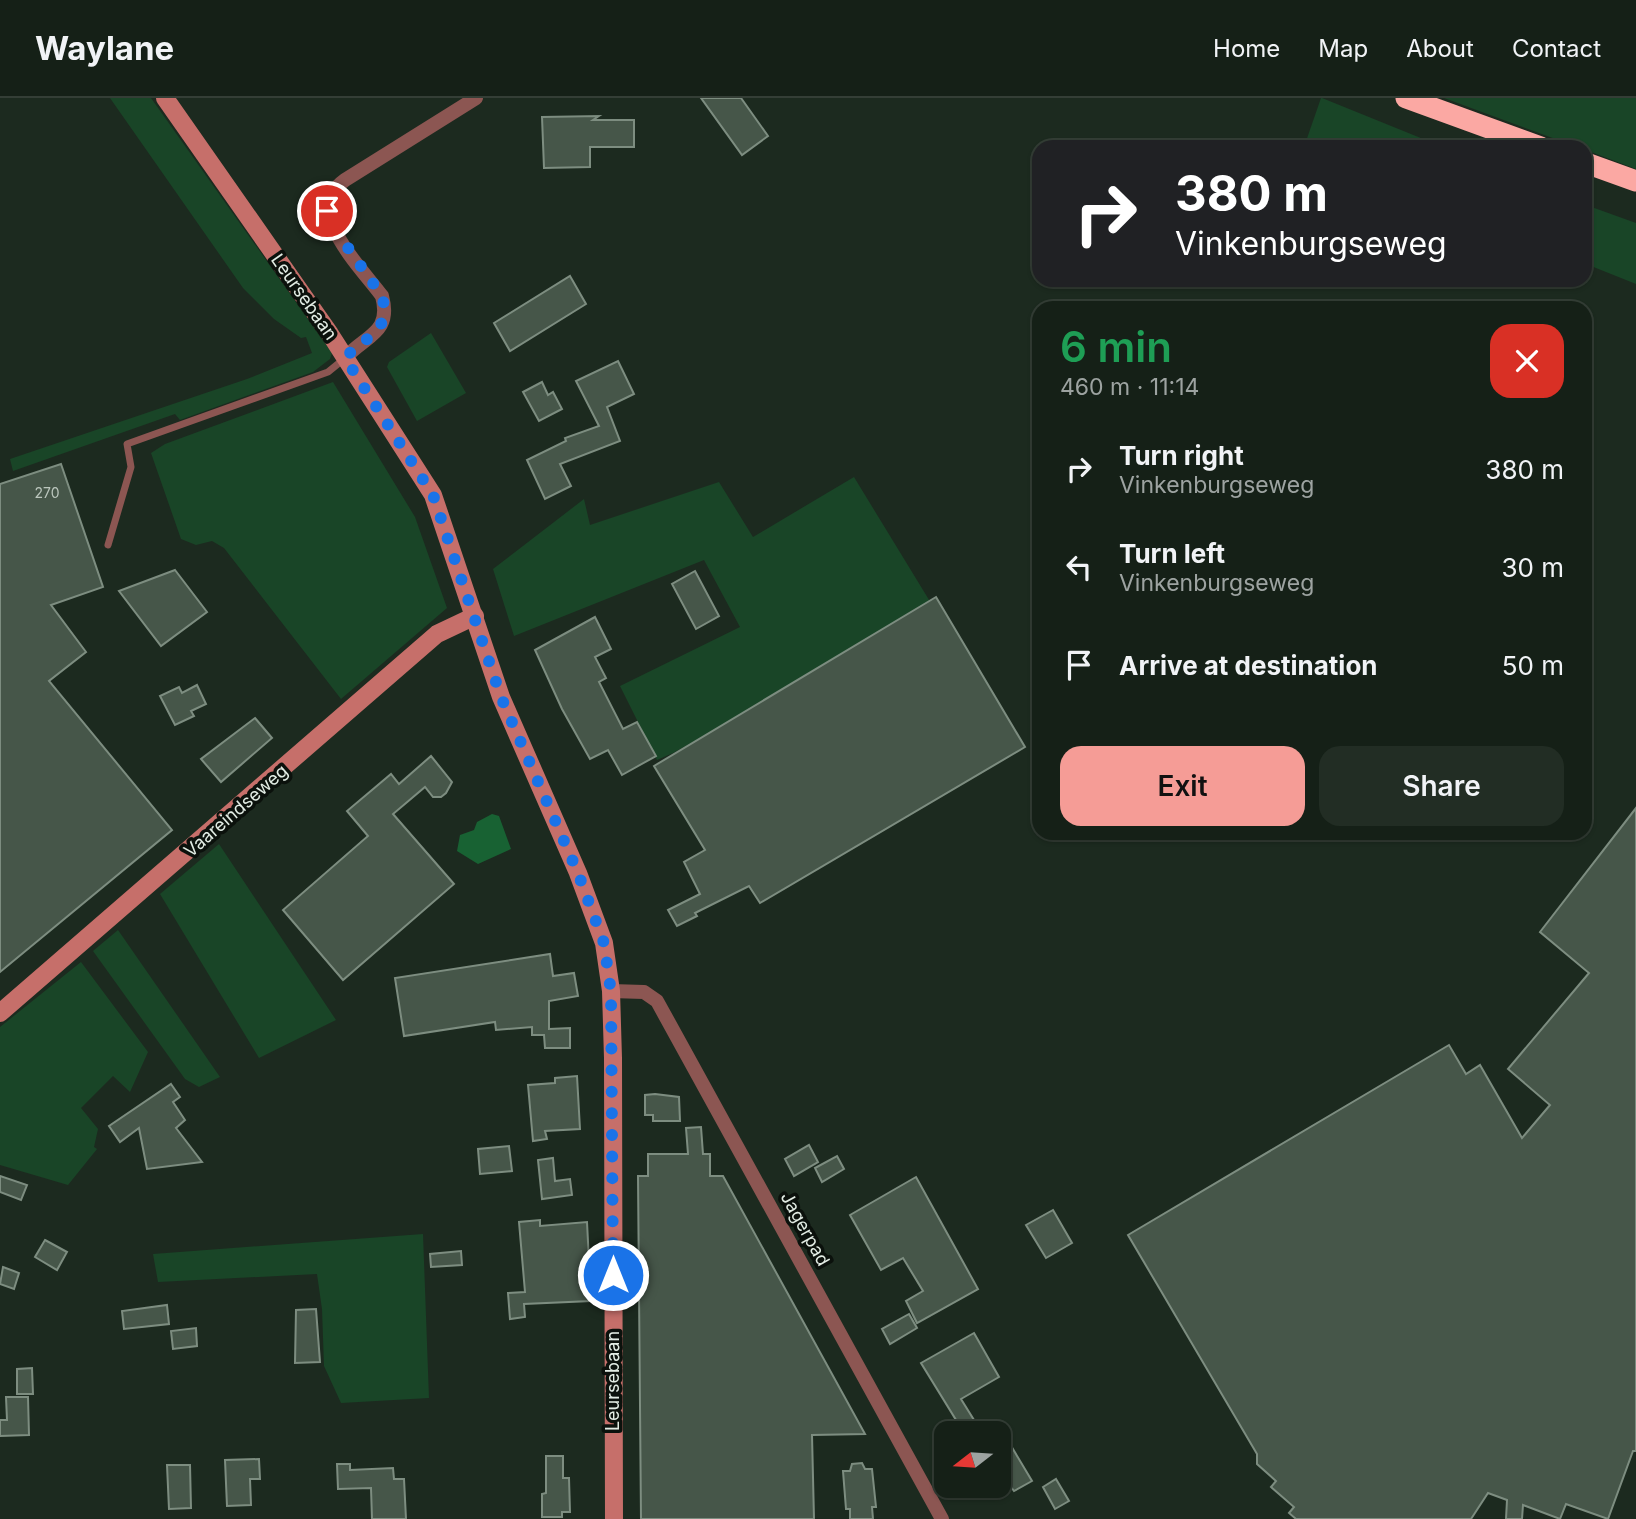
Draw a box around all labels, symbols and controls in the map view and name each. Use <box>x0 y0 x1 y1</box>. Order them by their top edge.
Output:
text: Waylane <box>35 28 174 68</box>
text: Home <box>1213 34 1280 63</box>
text: Map <box>1318 34 1368 63</box>
text: About <box>1406 34 1474 63</box>
text: Contact <box>1512 34 1601 63</box>
text: 380 m <box>1175 164 1328 223</box>
icon: right <box>1060 168 1151 259</box>
pin <box>297 181 357 241</box>
icon: arrive <box>308 192 346 230</box>
text: Vinkenburgseweg <box>1175 224 1447 263</box>
street label: Leursebaan <box>267 250 342 344</box>
text: 6 min <box>1060 321 1172 372</box>
button: close <box>1490 324 1564 398</box>
text: 460 m · 11:14 <box>1060 373 1199 401</box>
text: Turn right <box>1119 440 1244 471</box>
icon: right <box>1060 450 1098 488</box>
text: 380 m <box>1485 454 1564 485</box>
text: Vinkenburgseweg <box>1119 471 1314 499</box>
house number: 270 <box>34 484 60 501</box>
text: Turn left <box>1119 538 1225 569</box>
icon: left <box>1060 548 1098 586</box>
text: 30 m <box>1501 552 1564 583</box>
text: Vinkenburgseweg <box>1119 569 1314 597</box>
icon: arrive <box>1060 646 1098 684</box>
text: Arrive at destination <box>1119 650 1378 681</box>
text: 50 m <box>1502 650 1564 681</box>
button: Exit <box>1060 746 1305 826</box>
button: Share <box>1319 746 1564 826</box>
street label: Vaareindseweg <box>180 760 292 861</box>
street label: Jagerpad <box>777 1188 834 1269</box>
position arrow <box>576 1238 650 1312</box>
street label: Leursebaan <box>602 1331 623 1431</box>
north arrow <box>934 1421 1012 1498</box>
map controls <box>934 1421 1011 1498</box>

